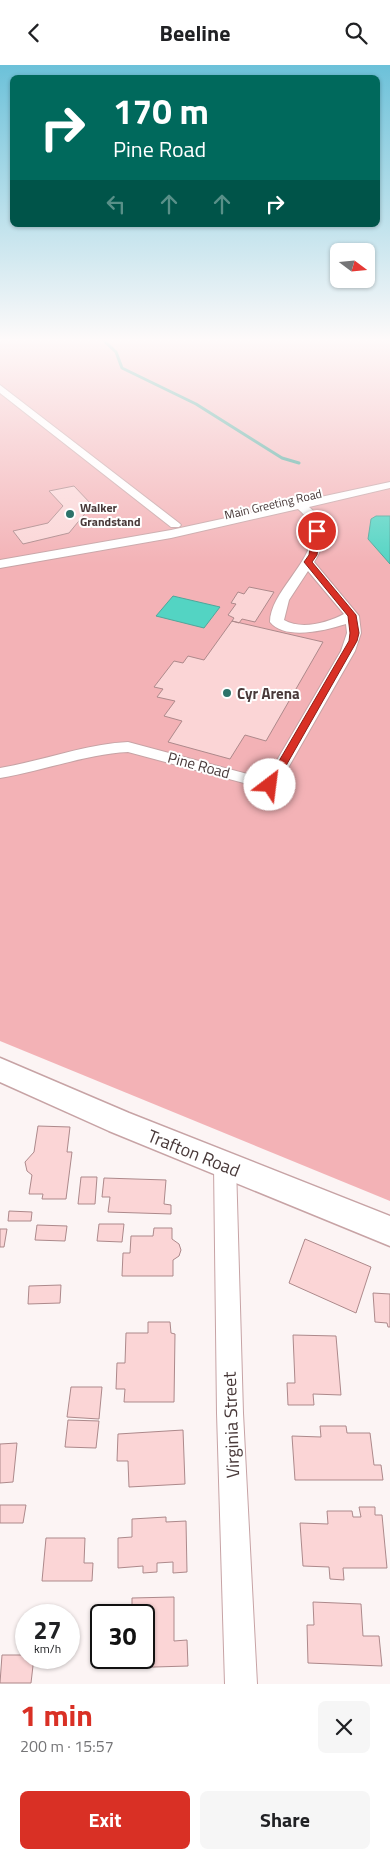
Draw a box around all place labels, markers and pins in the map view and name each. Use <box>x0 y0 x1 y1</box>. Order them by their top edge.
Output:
place label: Walker Grandstand <box>80 498 141 531</box>
marker: Walker Grandstand <box>64 508 76 520</box>
pin <box>296 510 338 552</box>
place label: Cyr Arena <box>237 682 300 705</box>
marker: Cyr Arena <box>221 687 233 699</box>

